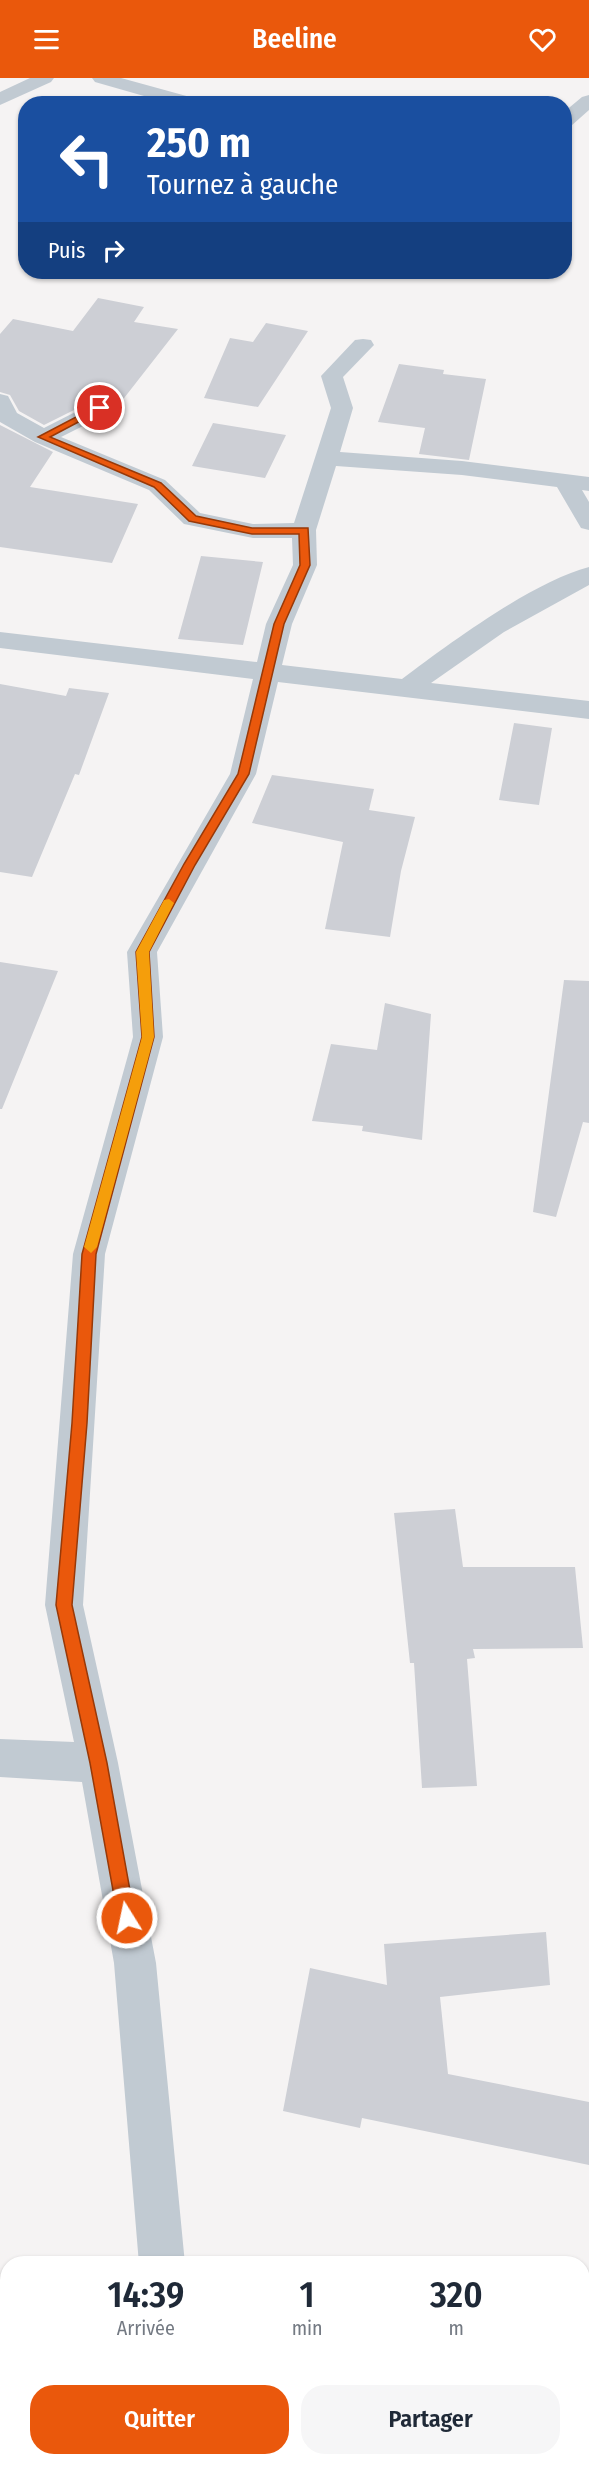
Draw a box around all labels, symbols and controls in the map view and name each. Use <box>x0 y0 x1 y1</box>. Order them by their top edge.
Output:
icon: menu <box>30 23 63 56</box>
text: Beeline <box>252 23 337 55</box>
icon: heart <box>526 23 559 56</box>
text: 250 m <box>147 118 251 168</box>
icon: left <box>48 120 126 198</box>
text: Tournez à gauche <box>147 169 338 201</box>
icon: right <box>97 234 130 267</box>
text: Puis <box>48 237 85 264</box>
pin <box>74 382 125 433</box>
icon: arrive <box>83 391 116 424</box>
position arrow <box>95 1886 159 1950</box>
text: 14:39 <box>107 2273 184 2317</box>
text: 1 <box>300 2273 315 2317</box>
text: 320 <box>430 2273 483 2317</box>
text: Arrivée <box>117 2316 175 2340</box>
text: min <box>292 2316 323 2340</box>
text: m <box>449 2316 464 2340</box>
button: Quitter <box>30 2385 289 2454</box>
button: Partager <box>301 2385 560 2454</box>

